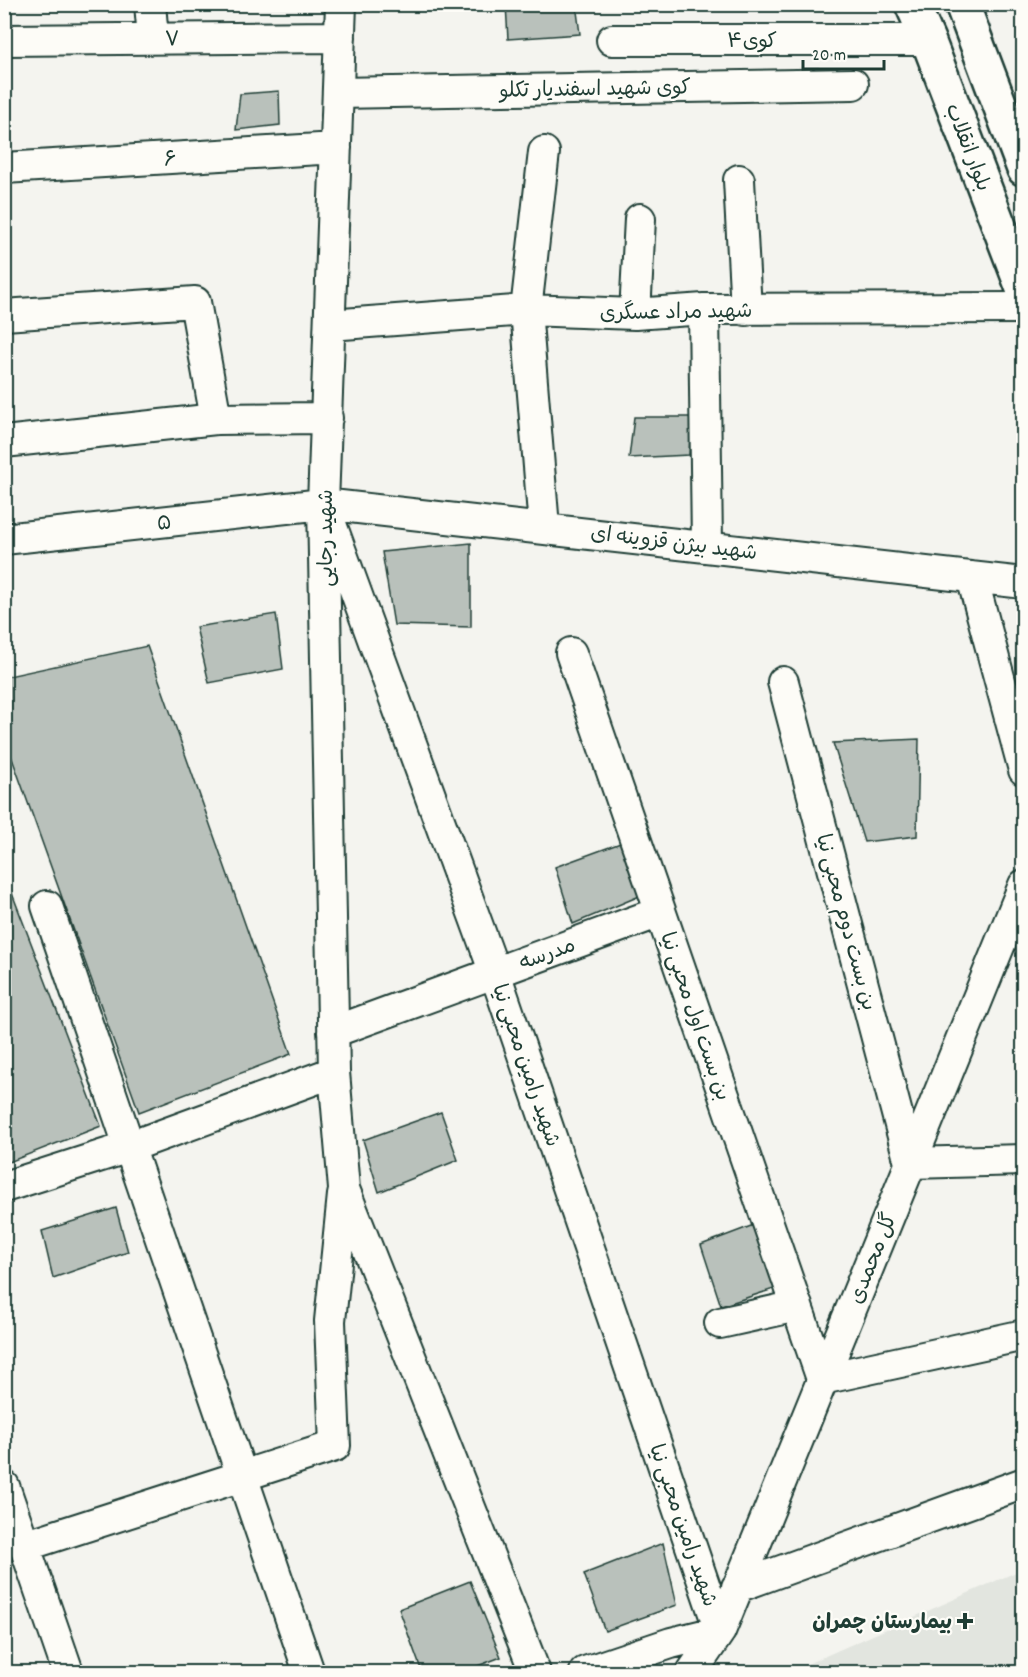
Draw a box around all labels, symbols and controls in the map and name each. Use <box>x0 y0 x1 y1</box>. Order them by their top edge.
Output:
street label: ۷ <box>164 26 180 56</box>
street label: کوی۴ <box>727 28 777 58</box>
scale bar <box>803 33 884 71</box>
text: 20 m <box>812 44 846 69</box>
street label: کوی شهید اسفندیار تکلو <box>498 74 691 108</box>
street label: بلوار انقلاب <box>936 100 997 196</box>
street label: ۶ <box>163 146 178 176</box>
street label: شهید مراد عسگری <box>599 298 753 330</box>
street label: شهید رجایی <box>313 489 343 587</box>
street label: ۵ <box>156 509 173 541</box>
street label: شهید بیژن قزوینه ای <box>589 520 759 570</box>
street label: بن بست دوم محبی نیا <box>806 831 882 1014</box>
street label: بن بست اول محبی نیا <box>650 929 736 1105</box>
street label: مدرسه <box>516 932 580 980</box>
street label: شهید رامین محبی نیا <box>482 981 566 1151</box>
street label: گل محمدی <box>843 1209 907 1309</box>
street label: شهید رامین محبی نیا <box>639 1441 723 1611</box>
place label: بیمارستان چمران <box>812 1609 952 1639</box>
marker: بیمارستان چمران <box>956 1612 974 1630</box>

